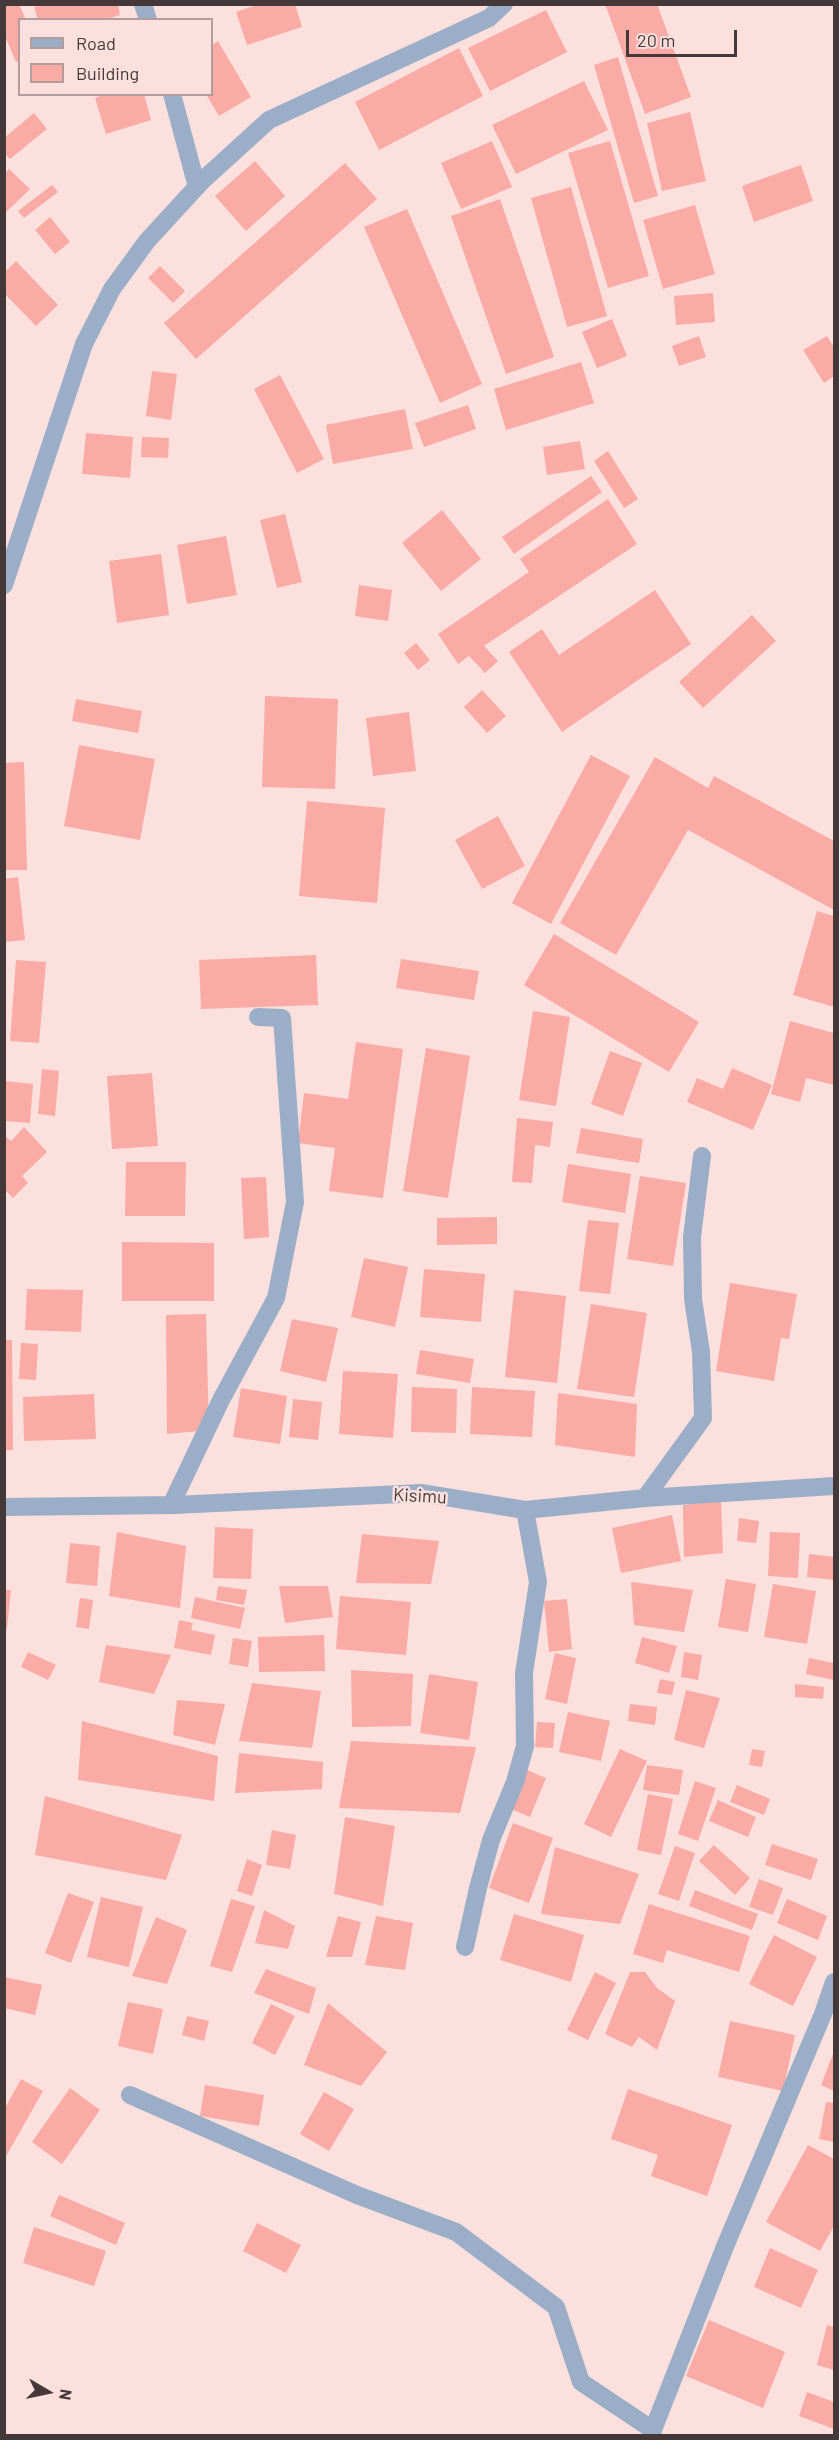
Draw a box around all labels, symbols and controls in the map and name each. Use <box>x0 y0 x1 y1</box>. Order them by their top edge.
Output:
legend <box>18 18 213 96</box>
scale bar <box>629 18 740 56</box>
text: 20 m <box>637 29 675 51</box>
text: Road <box>76 32 116 54</box>
text: Building <box>76 62 139 84</box>
street label: Kisimu <box>393 1484 447 1508</box>
north arrow <box>18 2362 78 2422</box>
text: N <box>56 2388 76 2402</box>

